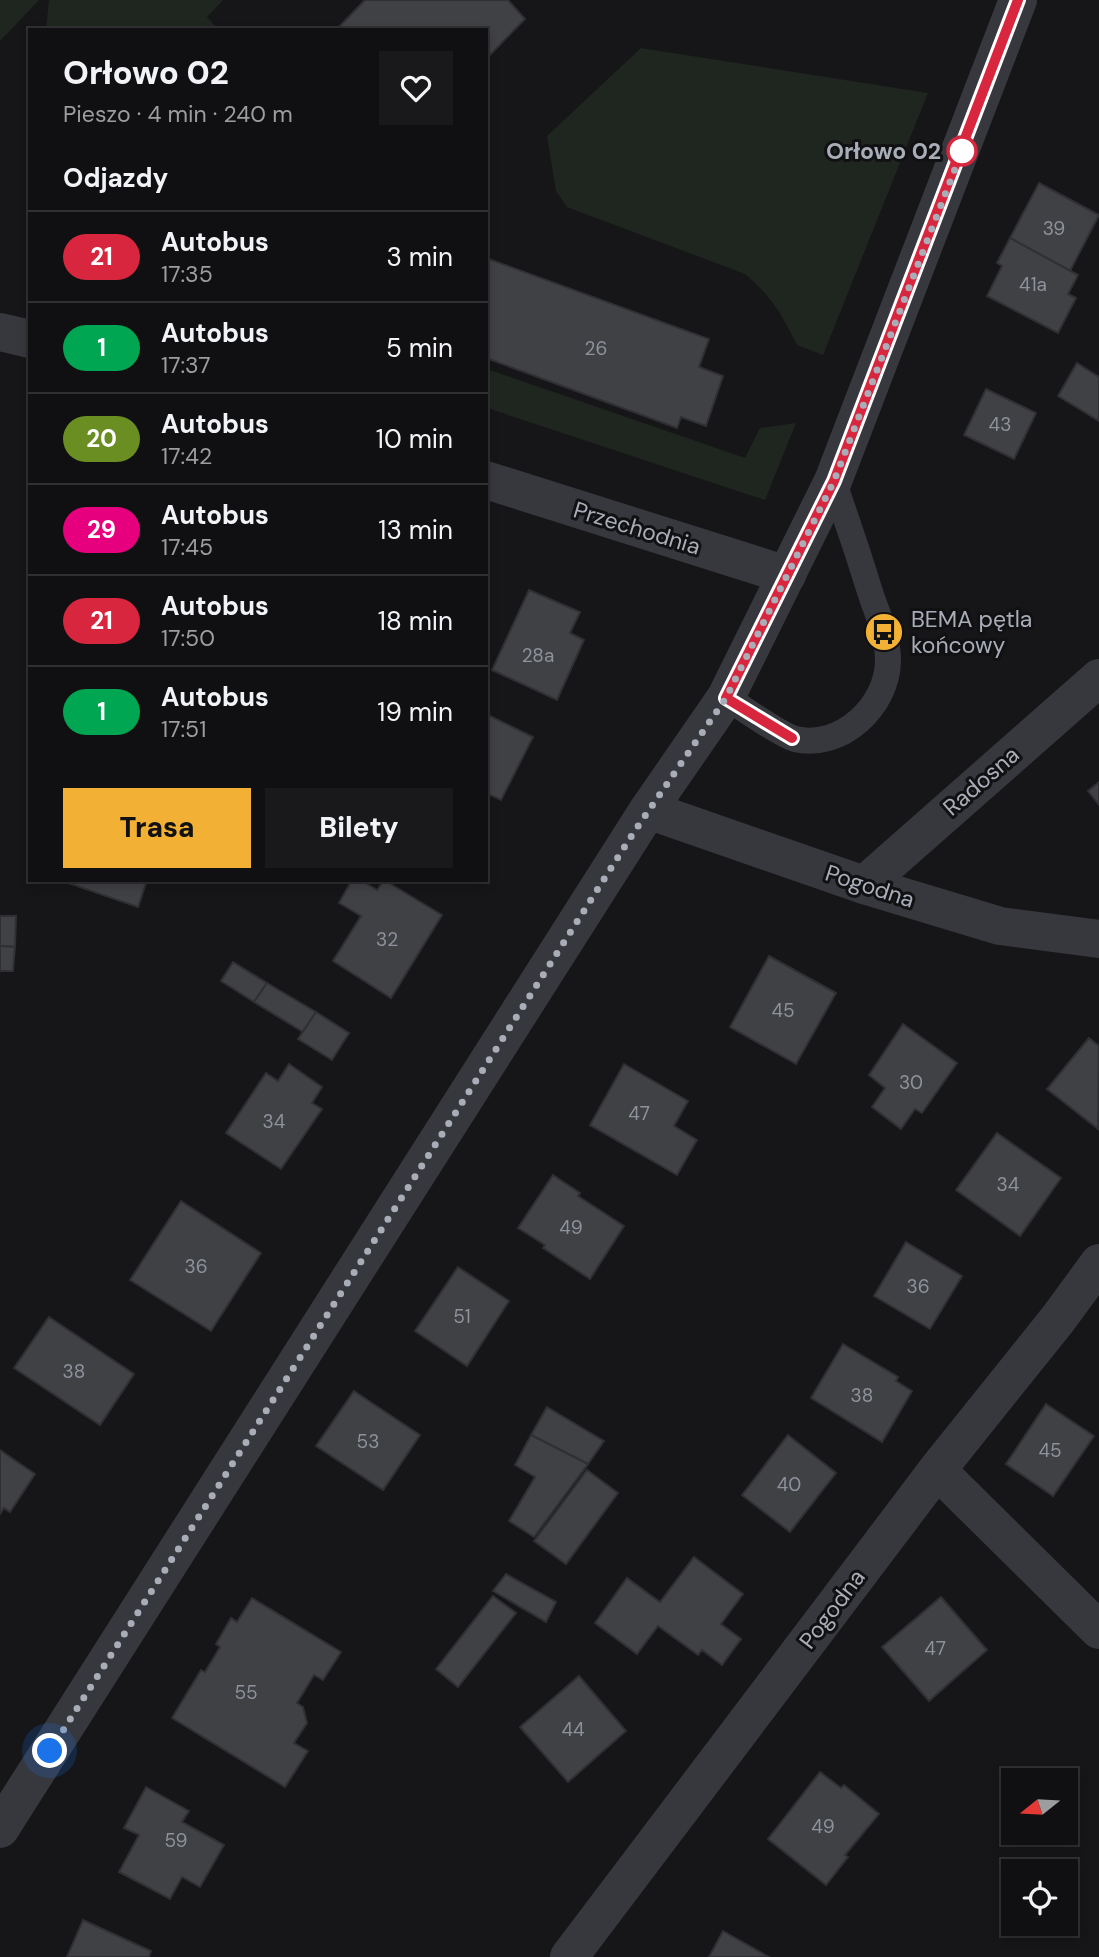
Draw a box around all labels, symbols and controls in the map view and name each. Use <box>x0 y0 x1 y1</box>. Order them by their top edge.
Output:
text: Orłowo 02 <box>63 51 229 94</box>
button: heart <box>379 51 453 125</box>
text: Pieszo · 4 min · 240 m <box>63 99 293 129</box>
place label: Orłowo 02 <box>826 136 941 166</box>
marker: Orłowo 02 <box>947 136 977 166</box>
text: Odjazdy <box>63 161 168 195</box>
house number: 39 <box>1043 216 1065 241</box>
text: Autobus <box>161 225 269 259</box>
text: 3 min <box>386 240 453 274</box>
text: 21 <box>90 241 113 272</box>
text: 17:35 <box>161 259 213 289</box>
house number: 41a <box>1019 272 1047 297</box>
text: Autobus <box>161 316 269 350</box>
text: 5 min <box>386 331 453 365</box>
text: 1 <box>97 332 106 363</box>
house number: 26 <box>585 336 607 361</box>
text: 17:37 <box>161 350 211 380</box>
text: Autobus <box>161 407 269 441</box>
house number: 43 <box>989 412 1011 437</box>
text: 10 min <box>376 422 453 456</box>
text: 20 <box>86 423 117 454</box>
text: 17:42 <box>161 441 212 471</box>
street label: Przechodnia <box>570 494 704 562</box>
text: Autobus <box>161 498 269 532</box>
text: 13 min <box>378 513 453 547</box>
text: 29 <box>87 514 116 545</box>
text: 17:45 <box>161 532 213 562</box>
text: Autobus <box>161 589 269 623</box>
text: 18 min <box>378 604 453 638</box>
place label: BEMA pętla końcowy <box>911 604 1032 660</box>
text: 21 <box>90 605 113 636</box>
bus stop icon: BEMA pętla końcowy <box>863 611 905 653</box>
text: 17:50 <box>161 623 215 653</box>
house number: 28a <box>522 643 554 668</box>
text: Autobus <box>161 680 269 714</box>
text: 19 min <box>377 695 453 729</box>
text: 1 <box>97 696 106 727</box>
text: 17:51 <box>161 714 206 744</box>
street label: Radosna <box>937 740 1025 822</box>
button: Trasa <box>63 788 251 868</box>
button: Bilety <box>265 788 453 868</box>
street label: Pogodna <box>822 858 918 914</box>
house number: 32 <box>376 927 398 952</box>
house number: 45 <box>771 998 795 1023</box>
house number: 30 <box>899 1070 923 1095</box>
house number: 47 <box>628 1101 650 1126</box>
house number: 34 <box>263 1109 285 1134</box>
house number: 34 <box>997 1172 1019 1197</box>
house number: 49 <box>559 1215 583 1240</box>
house number: 36 <box>184 1254 208 1279</box>
house number: 36 <box>906 1274 930 1299</box>
house number: 51 <box>453 1304 471 1329</box>
house number: 38 <box>63 1359 85 1384</box>
house number: 38 <box>851 1383 873 1408</box>
house number: 53 <box>357 1429 379 1454</box>
house number: 45 <box>1038 1438 1062 1463</box>
house number: 40 <box>777 1472 801 1497</box>
street label: Pogodna <box>792 1563 872 1655</box>
house number: 47 <box>924 1636 946 1661</box>
house number: 55 <box>234 1680 258 1705</box>
house number: 44 <box>561 1717 585 1742</box>
your location <box>32 1733 67 1768</box>
north arrow <box>1001 1768 1078 1844</box>
map controls <box>1001 1768 1078 1936</box>
house number: 49 <box>811 1814 835 1839</box>
house number: 59 <box>165 1828 187 1853</box>
button: locate <box>1001 1859 1078 1936</box>

